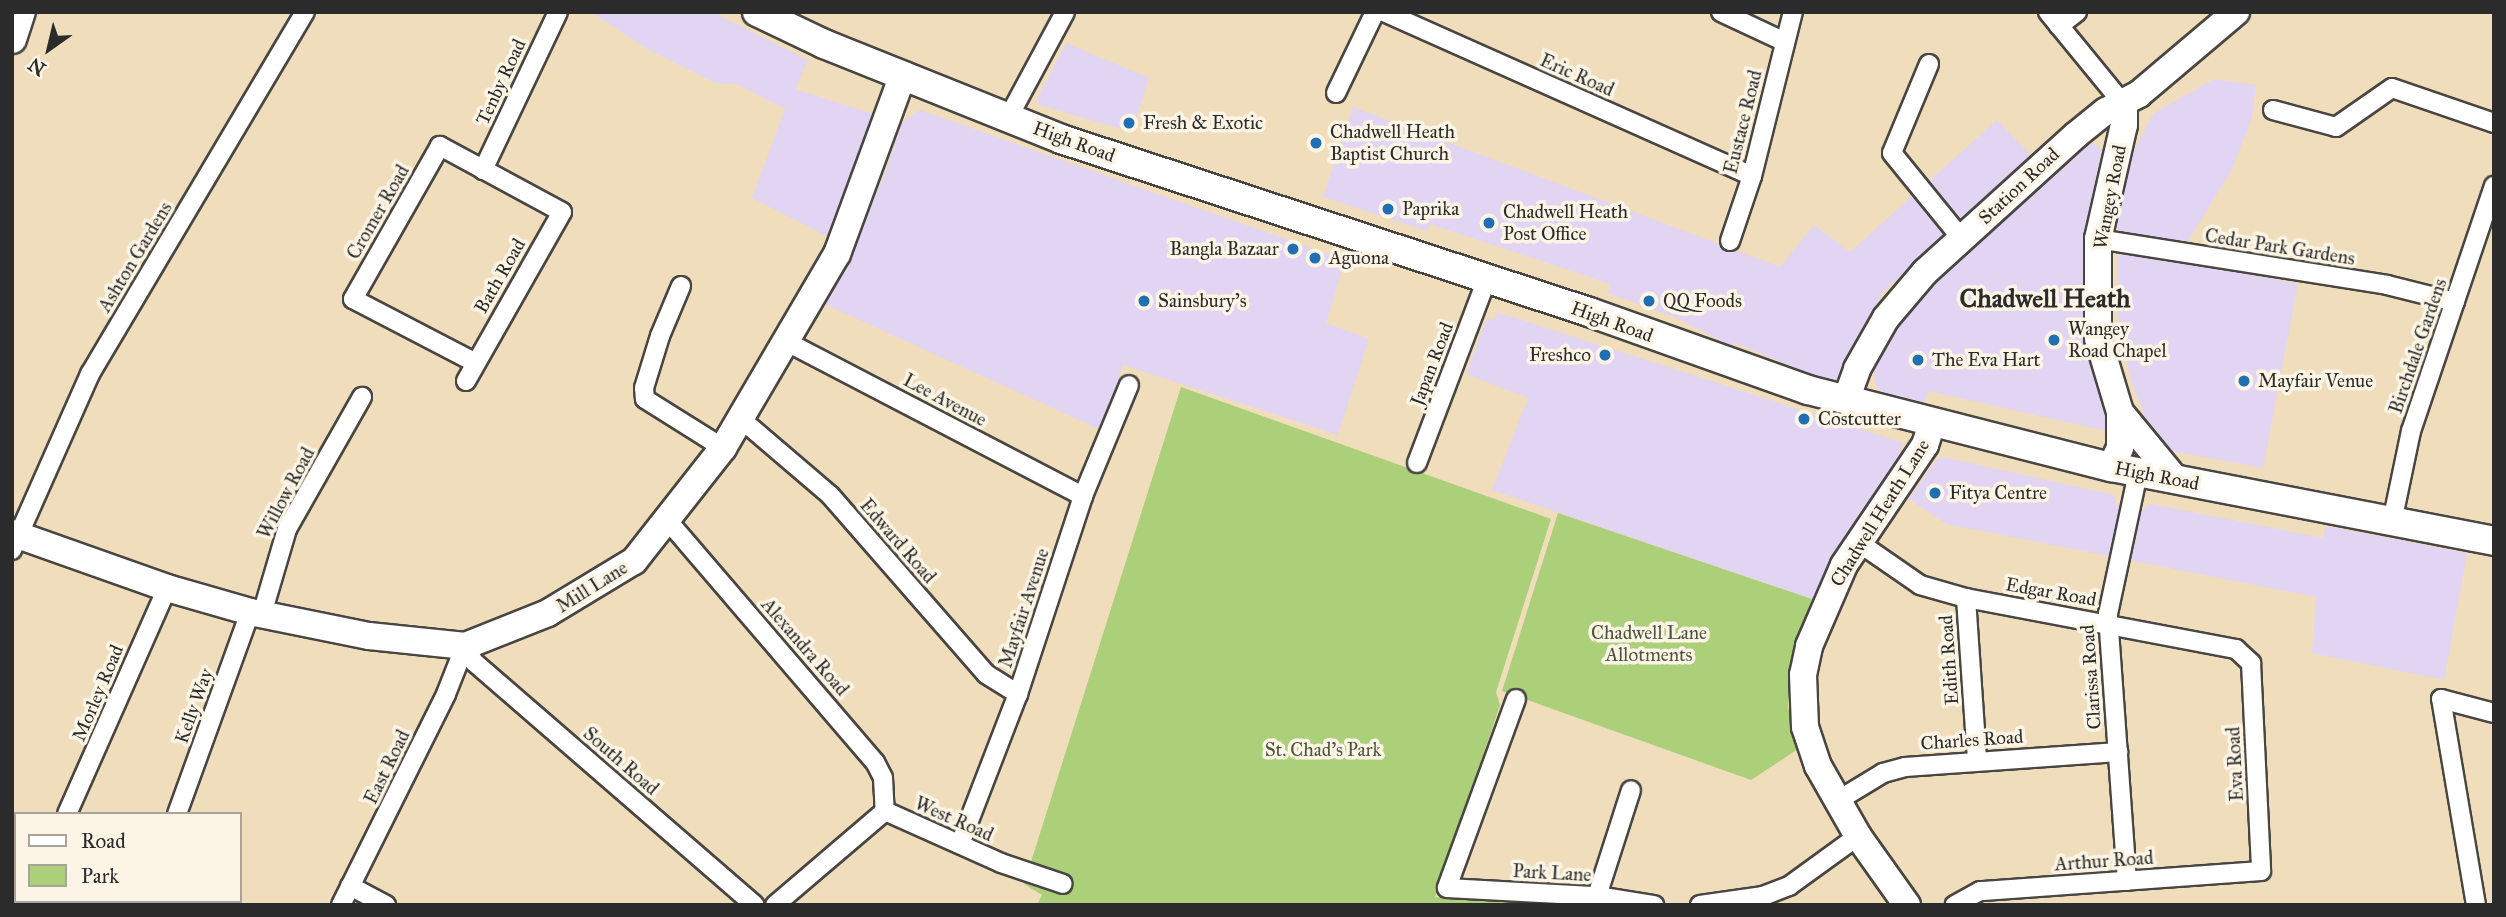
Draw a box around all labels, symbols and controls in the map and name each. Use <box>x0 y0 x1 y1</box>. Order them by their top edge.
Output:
north arrow <box>14 14 84 84</box>
street label: Tenby Road <box>471 35 531 129</box>
street label: Eric Road <box>1537 49 1617 101</box>
text: N <box>24 53 50 81</box>
street label: Eustace Road <box>1719 68 1767 176</box>
place label: Fresh & Exotic <box>1143 112 1263 134</box>
marker: Fresh & Exotic <box>1121 115 1137 131</box>
street label: High Road <box>1030 117 1118 167</box>
place label: Chadwell Heath Baptist Church <box>1330 121 1455 165</box>
marker: Chadwell Heath Baptist Church <box>1308 135 1324 151</box>
street label: Station Road <box>1974 143 2064 229</box>
street label: Wangey Road <box>2089 143 2131 251</box>
street label: Cromer Road <box>342 161 414 263</box>
street label: Ashton Gardens <box>93 198 177 316</box>
place label: Paprika <box>1402 198 1459 220</box>
marker: Paprika <box>1380 201 1396 217</box>
place label: Chadwell Heath Post Office <box>1503 201 1628 245</box>
marker: Chadwell Heath Post Office <box>1481 215 1497 231</box>
street label: Cedar Park Gardens <box>2203 224 2357 270</box>
street label: Bath Road <box>470 235 530 317</box>
place label: Bangla Bazaar <box>1169 238 1279 260</box>
marker: Bangla Bazaar <box>1285 241 1301 257</box>
place label: Aguona <box>1329 247 1389 269</box>
marker: Aguona <box>1307 250 1323 266</box>
street label: Birchdale Gardens <box>2384 275 2452 417</box>
district label: Chadwell Heath <box>1959 283 2131 315</box>
place label: Sainsbury's <box>1158 290 1247 312</box>
place label: QQ Foods <box>1663 290 1742 312</box>
marker: Sainsbury's <box>1136 293 1152 309</box>
marker: QQ Foods <box>1641 293 1657 309</box>
street label: High Road <box>1568 297 1656 347</box>
place label: Wangey Road Chapel <box>2068 318 2167 362</box>
street label: Japan Road <box>1406 319 1458 409</box>
marker: Wangey Road Chapel <box>2046 332 2062 348</box>
place label: Freshco <box>1529 344 1591 366</box>
marker: Freshco <box>1597 347 1613 363</box>
place label: The Eva Hart <box>1932 349 2040 371</box>
marker: The Eva Hart <box>1910 352 1926 368</box>
street label: Lee Avenue <box>899 369 991 431</box>
place label: Mayfair Venue <box>2258 370 2373 392</box>
marker: Mayfair Venue <box>2236 373 2252 389</box>
place label: Costcutter <box>1818 408 1901 430</box>
marker: Costcutter <box>1796 411 1812 427</box>
street label: Chadwell Heath Lane <box>1825 435 1935 591</box>
street label: Willow Road <box>252 443 320 543</box>
street label: High Road <box>2113 457 2201 495</box>
place label: Fitya Centre <box>1949 482 2047 504</box>
marker: Fitya Centre <box>1927 485 1943 501</box>
street label: Edward Road <box>855 494 941 588</box>
street label: Mayfair Avenue <box>994 545 1054 671</box>
street label: Mill Lane <box>552 556 632 618</box>
street label: Edgar Road <box>2004 573 2098 611</box>
street label: Alexandra Road <box>756 594 854 700</box>
street label: Edith Road <box>1934 614 1964 706</box>
park label: Chadwell Lane Allotments <box>1591 622 1707 666</box>
street label: Clarissa Road <box>2076 624 2106 730</box>
street label: Morley Road <box>68 641 128 745</box>
street label: Kelly Way <box>170 665 218 747</box>
street label: South Road <box>579 722 663 800</box>
street label: Charles Road <box>1920 725 2024 755</box>
street label: East Road <box>359 726 415 808</box>
street label: Eva Road <box>2222 726 2248 802</box>
park label: St. Chad's Park <box>1265 739 1381 761</box>
street label: West Road <box>911 792 997 846</box>
legend <box>14 812 242 903</box>
text: Road <box>81 828 126 854</box>
street label: Arthur Road <box>2054 846 2154 876</box>
street label: Park Lane <box>1512 860 1592 886</box>
text: Park <box>81 863 119 889</box>

